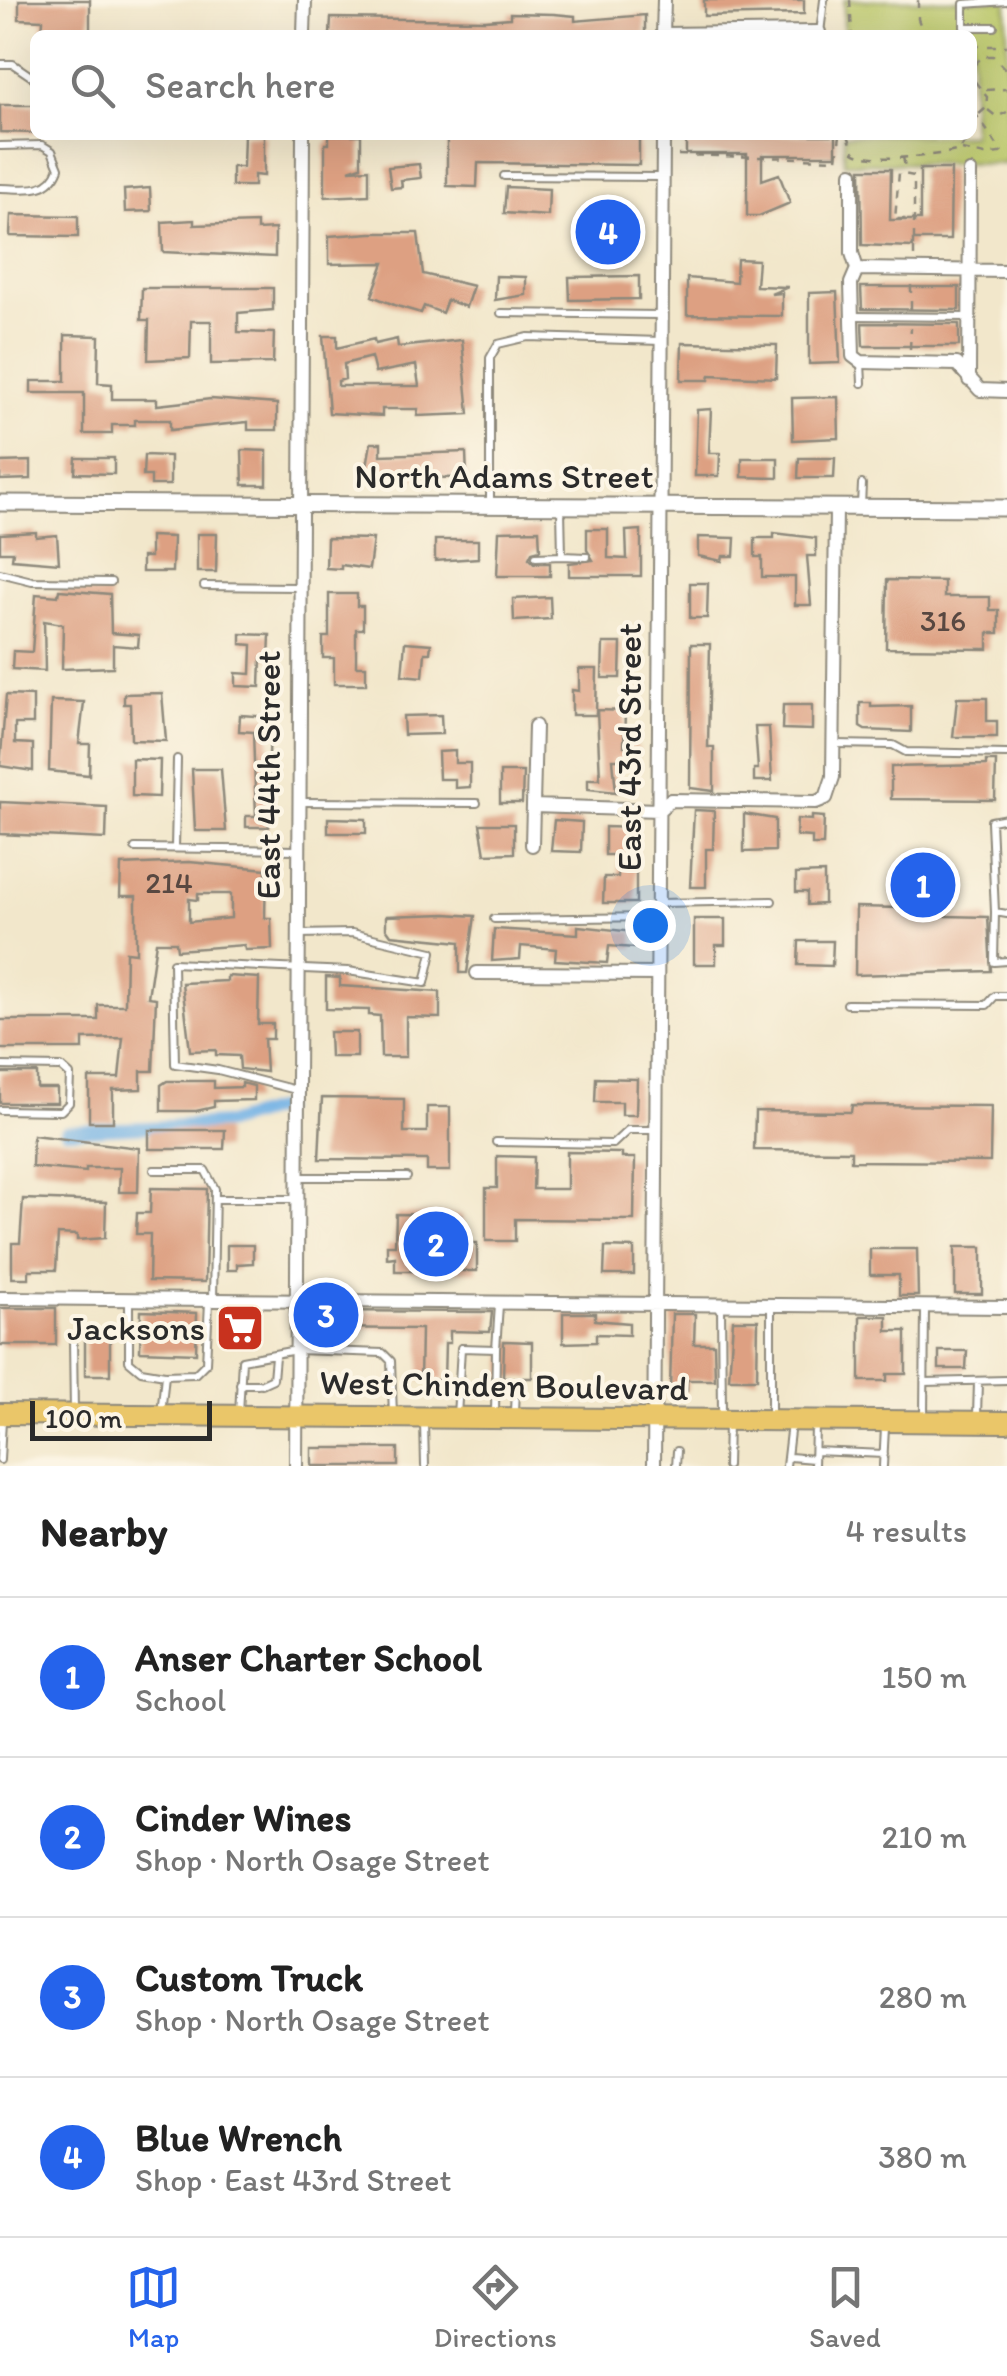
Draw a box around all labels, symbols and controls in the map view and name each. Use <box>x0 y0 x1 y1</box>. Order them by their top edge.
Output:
search box <box>30 30 977 140</box>
icon: search <box>65 58 120 113</box>
text: Search here <box>145 62 336 108</box>
pin: 4 <box>576 194 640 270</box>
street label: North Adams Street <box>354 455 654 497</box>
house number: 316 <box>920 602 966 639</box>
street label: East 43rd Street <box>608 623 650 871</box>
street label: East 44th Street <box>247 650 289 900</box>
pin: 1 <box>890 848 956 922</box>
house number: 214 <box>145 864 193 901</box>
your location <box>625 900 676 951</box>
pin: 2 <box>404 1206 468 1282</box>
pin: 3 <box>294 1278 358 1352</box>
supermarket icon: Jacksons <box>214 1302 266 1354</box>
place label: Jacksons <box>67 1307 205 1349</box>
street label: West Chinden Boulevard <box>319 1361 689 1409</box>
scale bar <box>30 1396 212 1440</box>
text: 100 m <box>45 1401 122 1435</box>
text: Nearby <box>40 1506 167 1557</box>
text: 4 results <box>846 1512 967 1550</box>
text: Anser Charter School <box>135 1635 482 1681</box>
text: 1 <box>65 1658 80 1696</box>
text: 150 m <box>882 1658 967 1696</box>
text: School <box>135 1681 226 1719</box>
text: Cinder Wines <box>135 1795 351 1841</box>
text: 2 <box>64 1818 81 1856</box>
text: 210 m <box>881 1818 967 1856</box>
text: Shop · North Osage Street <box>135 1841 489 1879</box>
text: Custom Truck <box>135 1955 363 2001</box>
text: 3 <box>64 1978 81 2016</box>
text: 280 m <box>879 1978 967 2016</box>
text: Shop · North Osage Street <box>135 2001 489 2039</box>
text: Blue Wrench <box>135 2115 342 2161</box>
text: 4 <box>63 2138 82 2176</box>
text: 380 m <box>878 2138 967 2176</box>
text: Shop · East 43rd Street <box>135 2161 452 2199</box>
tab: Map <box>126 2260 181 2354</box>
tab: Directions <box>434 2260 557 2354</box>
tab: Saved <box>809 2260 881 2354</box>

